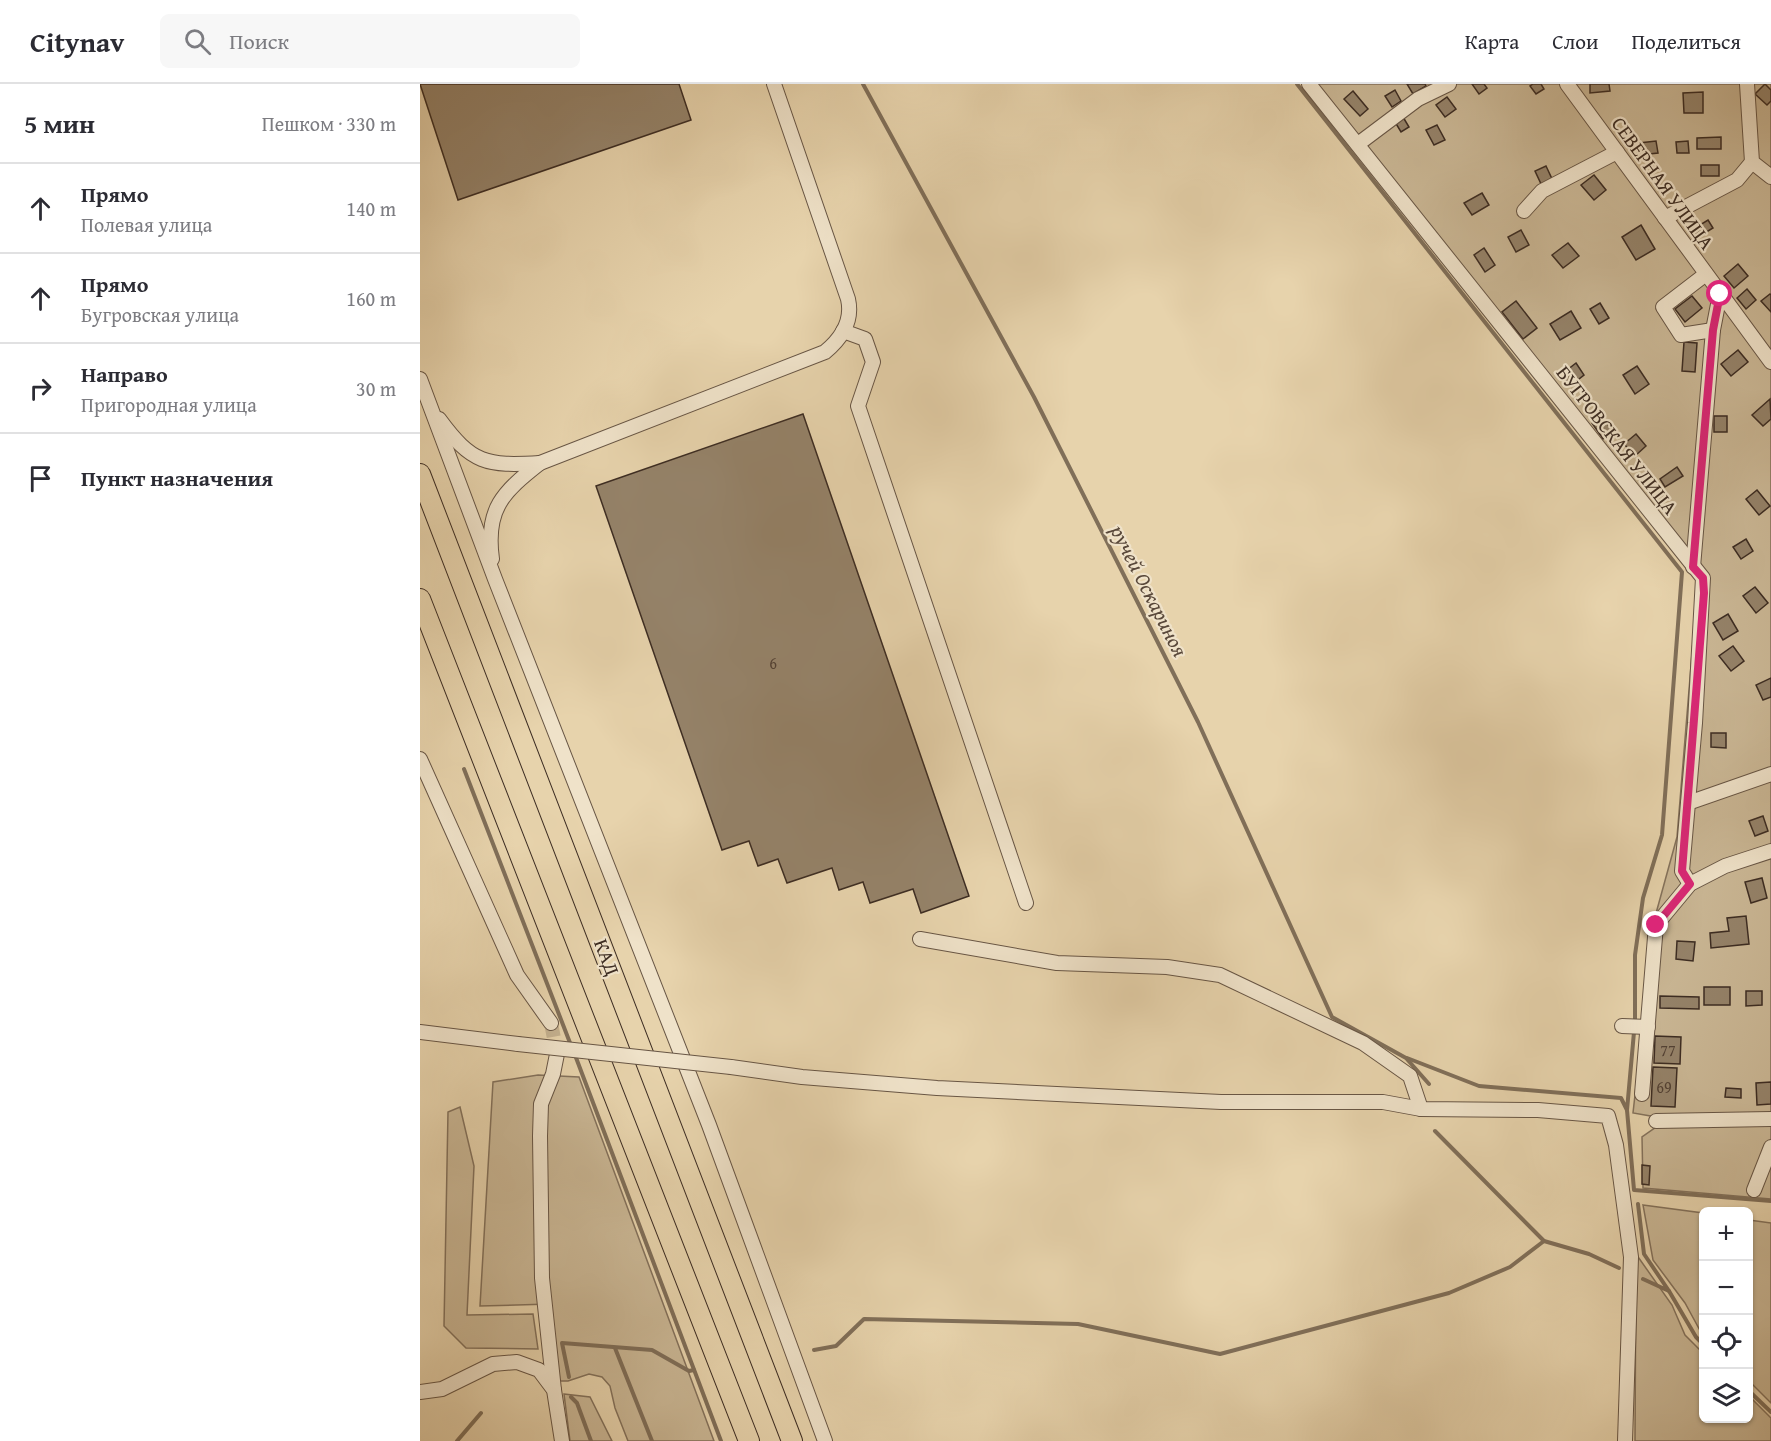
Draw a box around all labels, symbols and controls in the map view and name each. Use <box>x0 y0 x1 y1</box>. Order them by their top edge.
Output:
search box <box>160 14 580 68</box>
text: Citynav <box>30 21 124 62</box>
icon: search <box>181 25 214 58</box>
text: Поиск <box>229 25 289 57</box>
text: Карта <box>1465 26 1519 57</box>
text: Слои <box>1552 26 1598 57</box>
text: Поделиться <box>1631 26 1741 57</box>
text: 5 мин <box>24 104 95 143</box>
text: Пешком · 330 m <box>262 109 396 138</box>
street label: СЕВЕРНАЯ УЛИЦА <box>1605 110 1722 255</box>
text: Прямо <box>81 178 148 210</box>
icon: ahead <box>24 192 57 225</box>
text: 140 m <box>346 194 396 223</box>
text: Полевая улица <box>81 210 212 239</box>
text: Прямо <box>81 268 148 300</box>
route start <box>1706 280 1732 306</box>
icon: ahead <box>24 282 57 315</box>
text: 160 m <box>346 284 396 313</box>
text: Бугровская улица <box>81 300 239 329</box>
text: Направо <box>81 358 168 390</box>
street label: БУГРОВСКАЯ УЛИЦА <box>1550 359 1685 520</box>
icon: right <box>24 372 57 405</box>
text: 30 m <box>356 374 396 403</box>
text: Пригородная улица <box>81 390 257 419</box>
icon: arrive <box>24 462 57 495</box>
text: Пункт назначения <box>81 462 273 494</box>
water label: ручей Оскариноя <box>1102 519 1196 662</box>
house number: 6 <box>769 651 777 675</box>
route end <box>1642 911 1668 937</box>
street label: КАД <box>587 934 628 980</box>
house number: 77 <box>1660 1038 1676 1062</box>
house number: 69 <box>1656 1075 1672 1099</box>
map controls <box>1699 1207 1753 1423</box>
button: + <box>1699 1207 1753 1261</box>
button: − <box>1699 1261 1753 1315</box>
button: locate <box>1699 1315 1753 1369</box>
button: layers <box>1699 1369 1753 1423</box>

